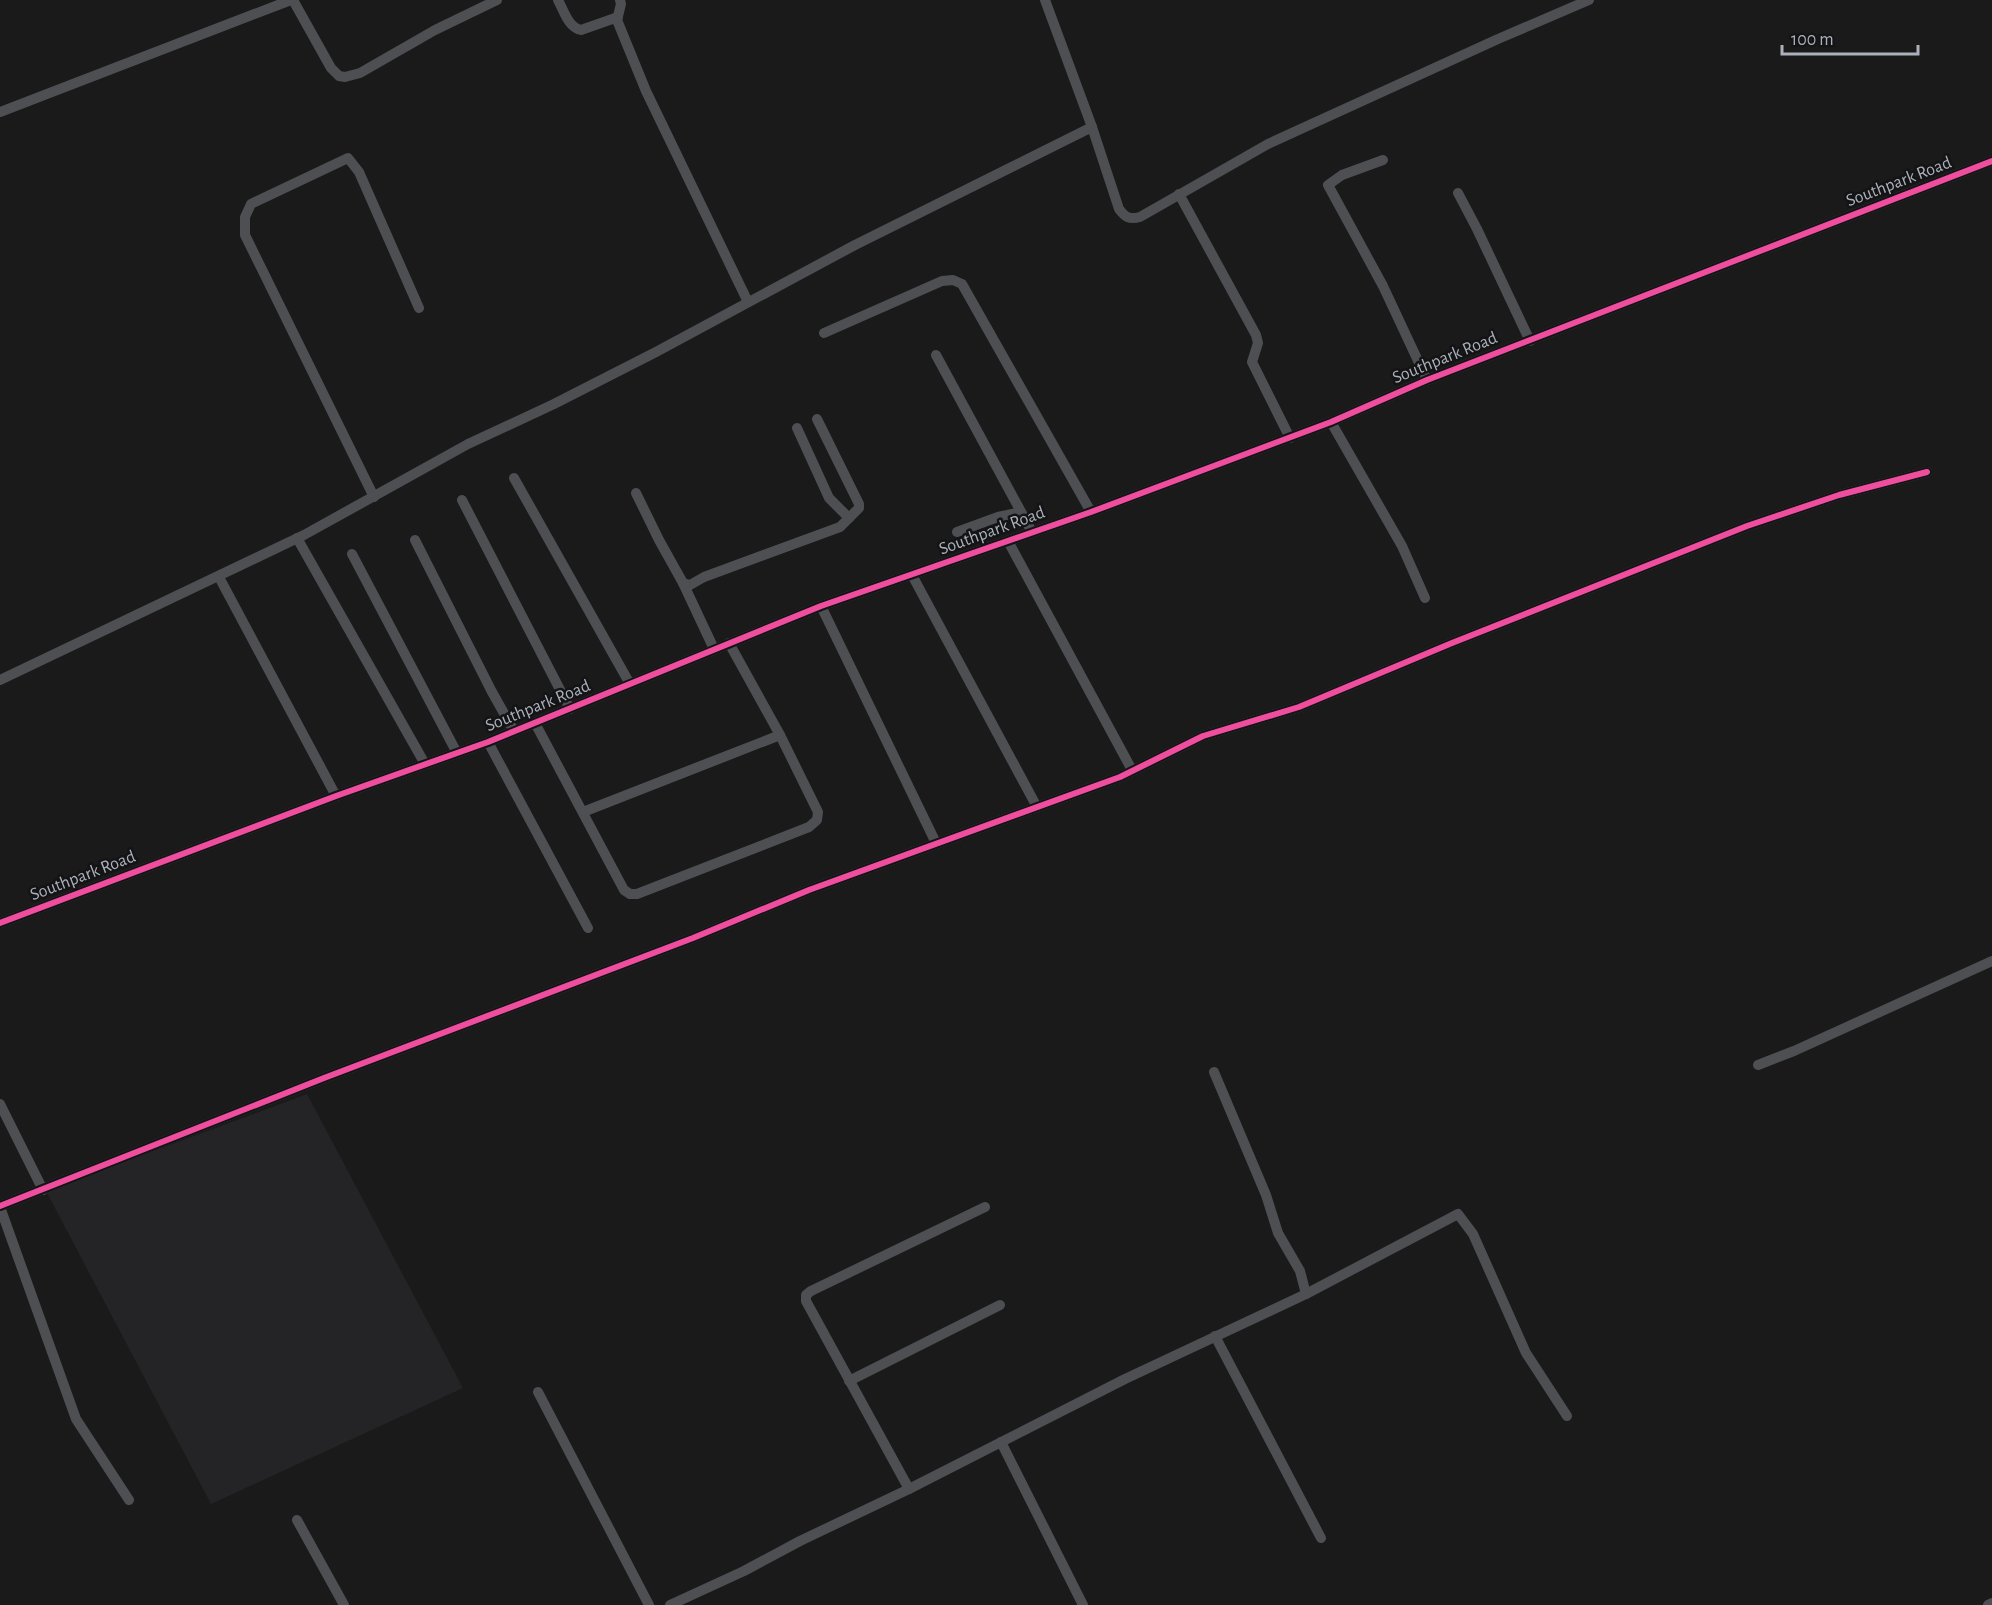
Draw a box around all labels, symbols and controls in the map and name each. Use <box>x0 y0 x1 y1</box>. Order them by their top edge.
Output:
scale bar <box>1782 18 1918 56</box>
text: 100 m <box>1791 31 1834 49</box>
street label: Southpark Road <box>1844 154 1954 210</box>
street label: Southpark Road <box>1390 329 1500 387</box>
street label: Southpark Road <box>937 503 1047 559</box>
street label: Southpark Road <box>483 677 593 735</box>
street label: Southpark Road <box>28 848 138 904</box>

